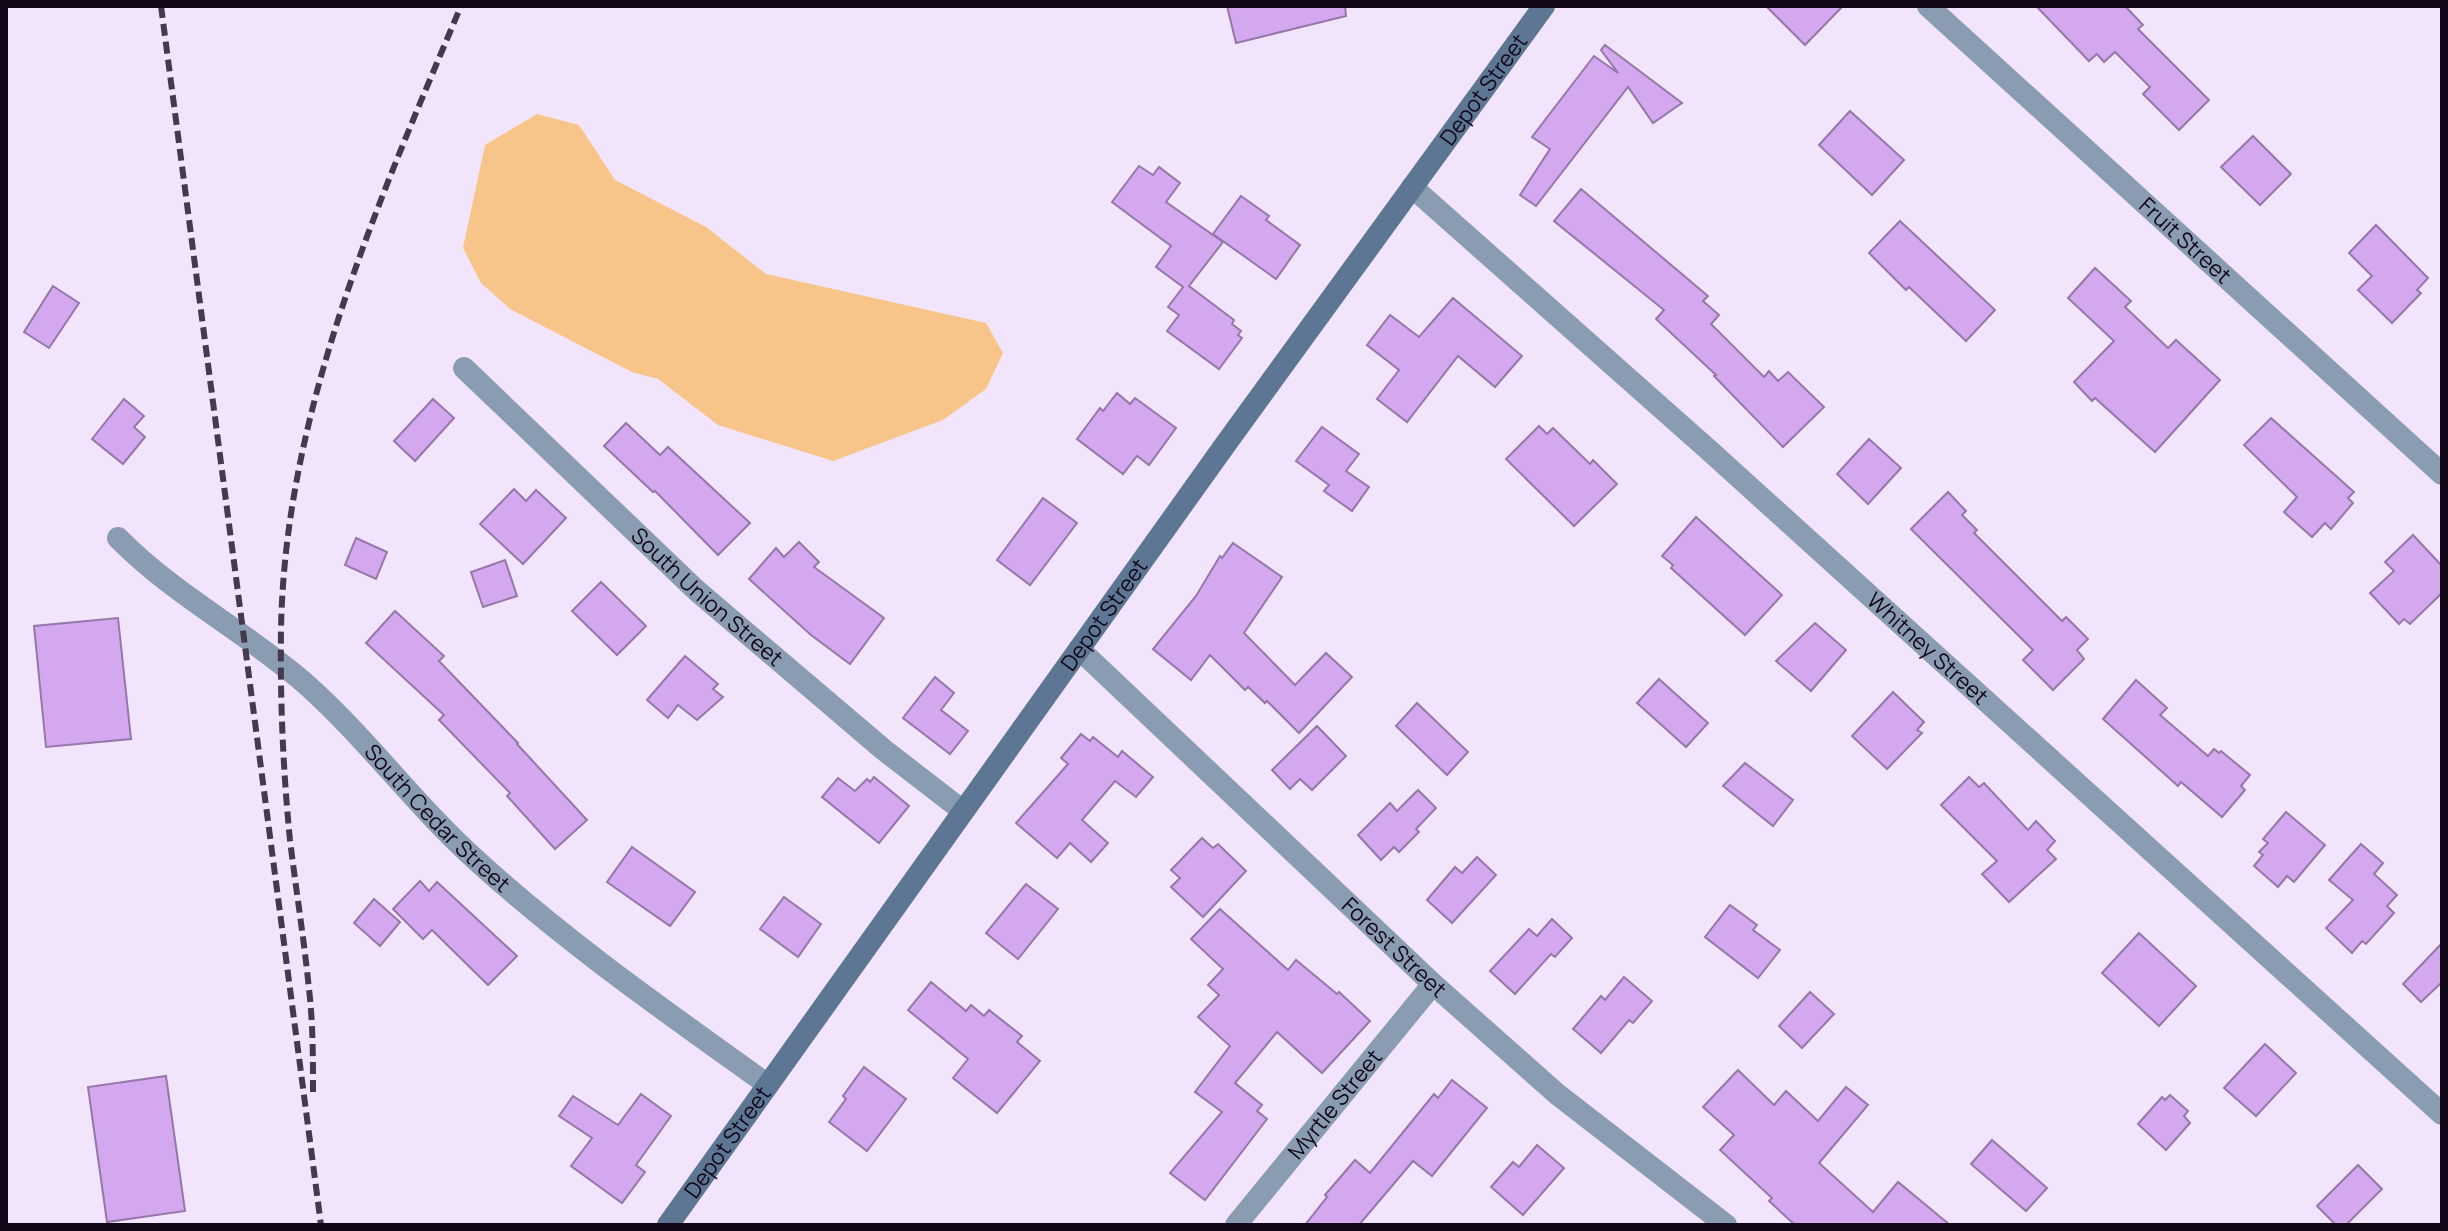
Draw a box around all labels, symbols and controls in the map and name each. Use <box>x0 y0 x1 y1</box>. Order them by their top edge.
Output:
street label: Depot Street <box>1433 27 1534 151</box>
street label: Fruit Street <box>2133 190 2238 290</box>
street label: South Union Street <box>625 521 790 673</box>
street label: Depot Street <box>1054 552 1154 677</box>
street label: Whitney Street <box>1861 586 1995 711</box>
street label: South Cedar Street <box>358 737 517 899</box>
street label: Forest Street <box>1335 890 1453 1004</box>
street label: Myrtle Street <box>1281 1043 1389 1166</box>
street label: Depot Street <box>677 1080 778 1204</box>

